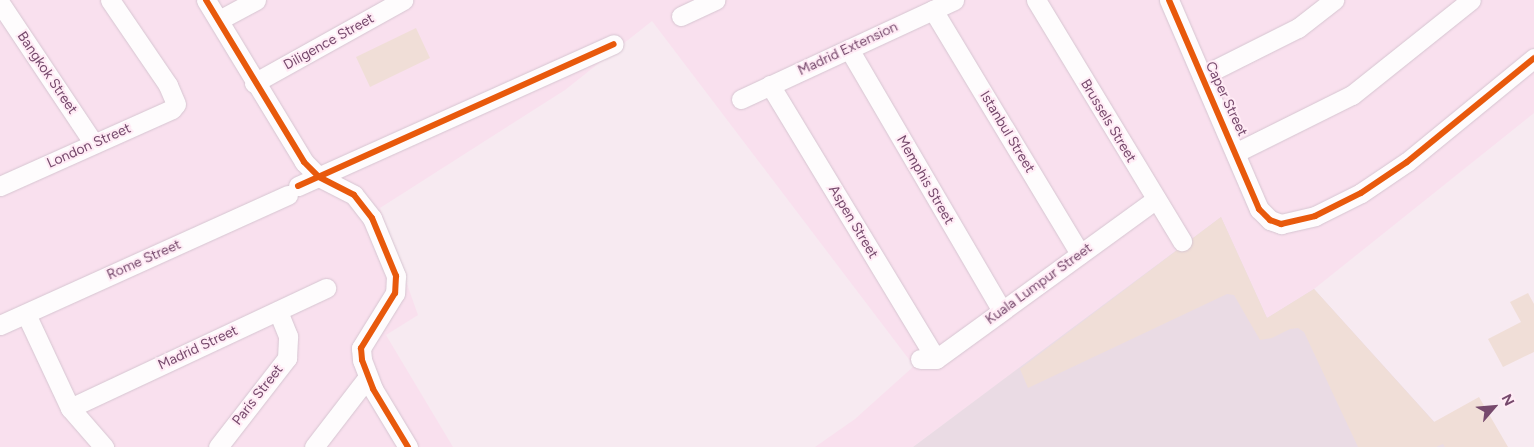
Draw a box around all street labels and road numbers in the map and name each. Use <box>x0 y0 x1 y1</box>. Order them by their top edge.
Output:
street label: Diligence Street <box>281 10 377 74</box>
street label: Madrid Extension <box>795 19 901 79</box>
street label: Bangkok Street <box>13 29 81 117</box>
street label: Caper Street <box>1201 59 1251 139</box>
street label: Brussels Street <box>1077 76 1139 166</box>
street label: Istanbul Street <box>976 88 1038 176</box>
street label: London Street <box>44 120 134 172</box>
street label: Memphis Street <box>893 133 957 227</box>
street label: Aspen Street <box>825 182 881 262</box>
street label: Rome Street <box>104 236 184 284</box>
street label: Kuala Lumpur Street <box>982 240 1096 328</box>
street label: Madrid Street <box>155 322 241 374</box>
street label: Paris Street <box>229 361 287 429</box>

